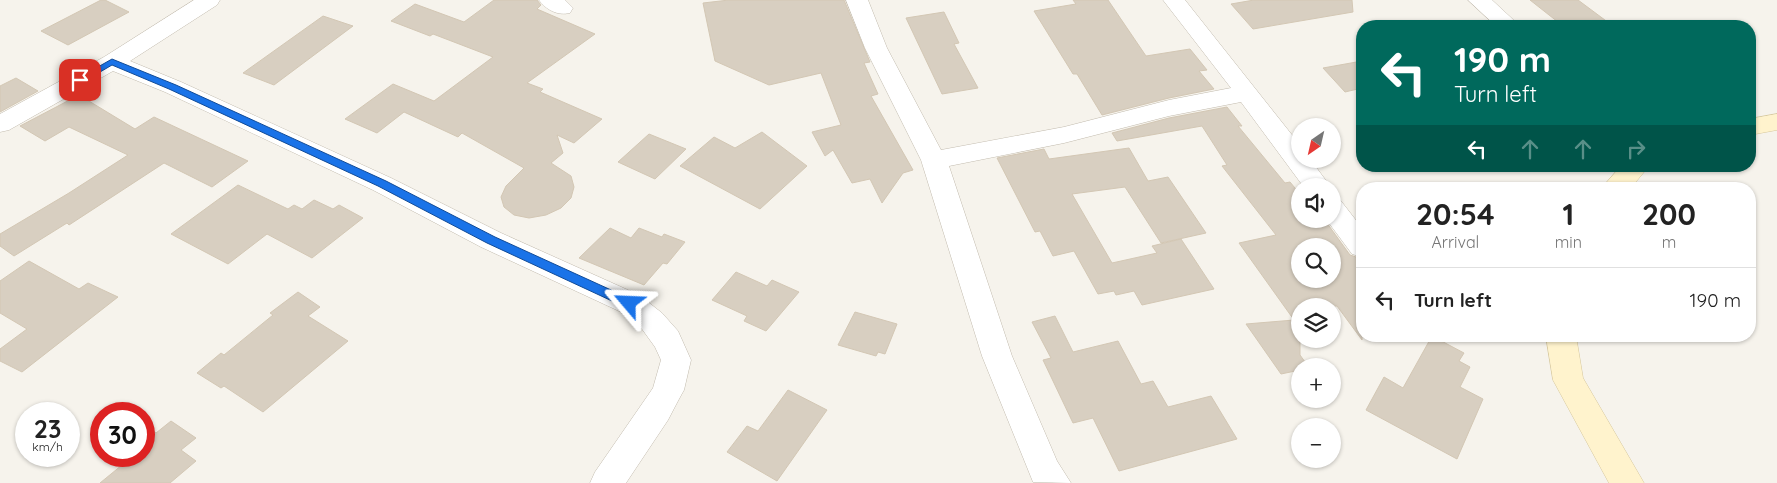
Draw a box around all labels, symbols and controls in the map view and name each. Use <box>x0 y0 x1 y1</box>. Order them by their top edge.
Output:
text: 190 m <box>1454 37 1551 81</box>
icon: left <box>1371 40 1436 105</box>
pin <box>59 59 101 101</box>
icon: arrive <box>66 66 94 94</box>
text: Turn left <box>1454 80 1537 108</box>
north arrow <box>1291 118 1341 168</box>
map controls <box>1291 118 1341 468</box>
icon: left <box>1463 135 1491 163</box>
icon: ahead <box>1516 135 1544 163</box>
icon: ahead <box>1569 135 1597 163</box>
icon: right <box>1622 135 1650 163</box>
button: sound <box>1291 178 1341 228</box>
text: 20:54 <box>1416 195 1495 233</box>
text: 1 <box>1563 195 1574 233</box>
text: 200 <box>1642 195 1696 233</box>
text: Arrival <box>1431 232 1479 252</box>
text: min <box>1555 232 1582 252</box>
text: m <box>1662 232 1676 252</box>
button: search <box>1291 238 1341 288</box>
position arrow <box>602 276 654 328</box>
icon: left <box>1371 286 1399 314</box>
text: Turn left <box>1414 288 1492 312</box>
text: 190 m <box>1690 288 1741 312</box>
button: layers <box>1291 298 1341 348</box>
button: + <box>1291 358 1341 408</box>
speed limit sign: 30 <box>90 402 155 467</box>
text: 23 <box>34 413 61 444</box>
button: − <box>1291 418 1341 468</box>
text: km/h <box>32 439 63 454</box>

